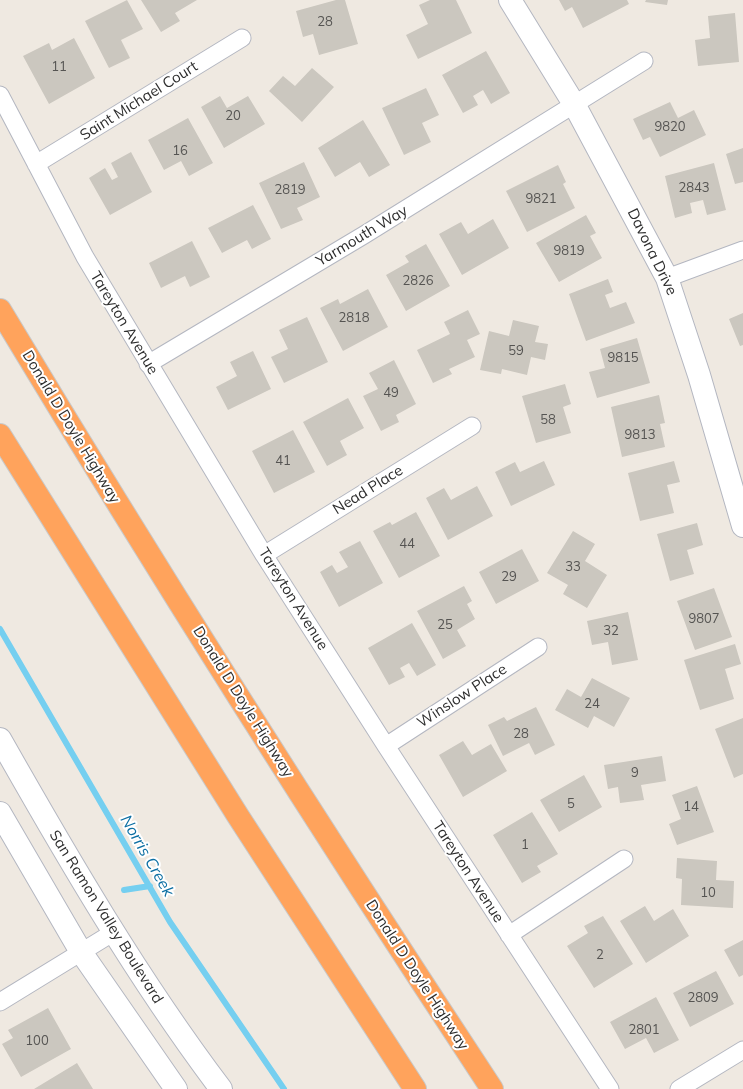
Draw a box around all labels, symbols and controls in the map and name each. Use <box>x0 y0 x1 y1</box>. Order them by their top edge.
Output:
house number: 28 <box>317 14 333 30</box>
street label: Saint Michael Court <box>77 58 201 144</box>
house number: 11 <box>51 59 67 75</box>
house number: 20 <box>225 108 241 124</box>
house number: 9820 <box>654 119 686 135</box>
house number: 16 <box>172 143 188 159</box>
house number: 2843 <box>678 180 710 196</box>
house number: 2819 <box>274 182 306 198</box>
house number: 9821 <box>525 191 557 207</box>
street label: Yarmouth Way <box>313 202 411 270</box>
street label: Davona Drive <box>623 206 681 298</box>
house number: 9819 <box>553 243 585 259</box>
street label: Tareyton Avenue <box>86 268 162 378</box>
house number: 2826 <box>402 273 434 289</box>
house number: 2818 <box>338 310 370 326</box>
house number: 59 <box>508 343 524 359</box>
street label: Donald D Doyle Highway <box>18 347 124 507</box>
house number: 9815 <box>607 350 639 366</box>
house number: 49 <box>383 385 399 401</box>
house number: 58 <box>540 412 556 428</box>
house number: 9813 <box>624 427 656 443</box>
house number: 41 <box>275 453 291 469</box>
street label: Nead Place <box>330 461 406 519</box>
house number: 44 <box>399 536 415 552</box>
street label: Tareyton Avenue <box>254 545 332 653</box>
house number: 33 <box>565 559 581 575</box>
house number: 29 <box>501 569 517 585</box>
house number: 9807 <box>688 611 720 627</box>
house number: 25 <box>437 617 453 633</box>
street label: Donald D Doyle Highway <box>189 623 297 781</box>
house number: 32 <box>603 623 619 639</box>
street label: Winslow Place <box>414 660 510 732</box>
house number: 24 <box>584 696 600 712</box>
house number: 28 <box>513 726 529 742</box>
house number: 9 <box>631 765 639 781</box>
house number: 5 <box>567 796 575 812</box>
house number: 14 <box>683 799 699 815</box>
water label: Norris Creek <box>116 812 178 900</box>
street label: Tareyton Avenue <box>429 818 507 926</box>
street label: San Ramon Valley Boulevard <box>45 827 167 1007</box>
house number: 1 <box>521 837 529 853</box>
house number: 10 <box>700 885 716 901</box>
street label: Donald D Doyle Highway <box>362 897 472 1053</box>
house number: 2 <box>596 947 604 963</box>
house number: 2809 <box>687 990 719 1006</box>
house number: 2801 <box>628 1022 660 1038</box>
house number: 100 <box>25 1033 49 1049</box>

